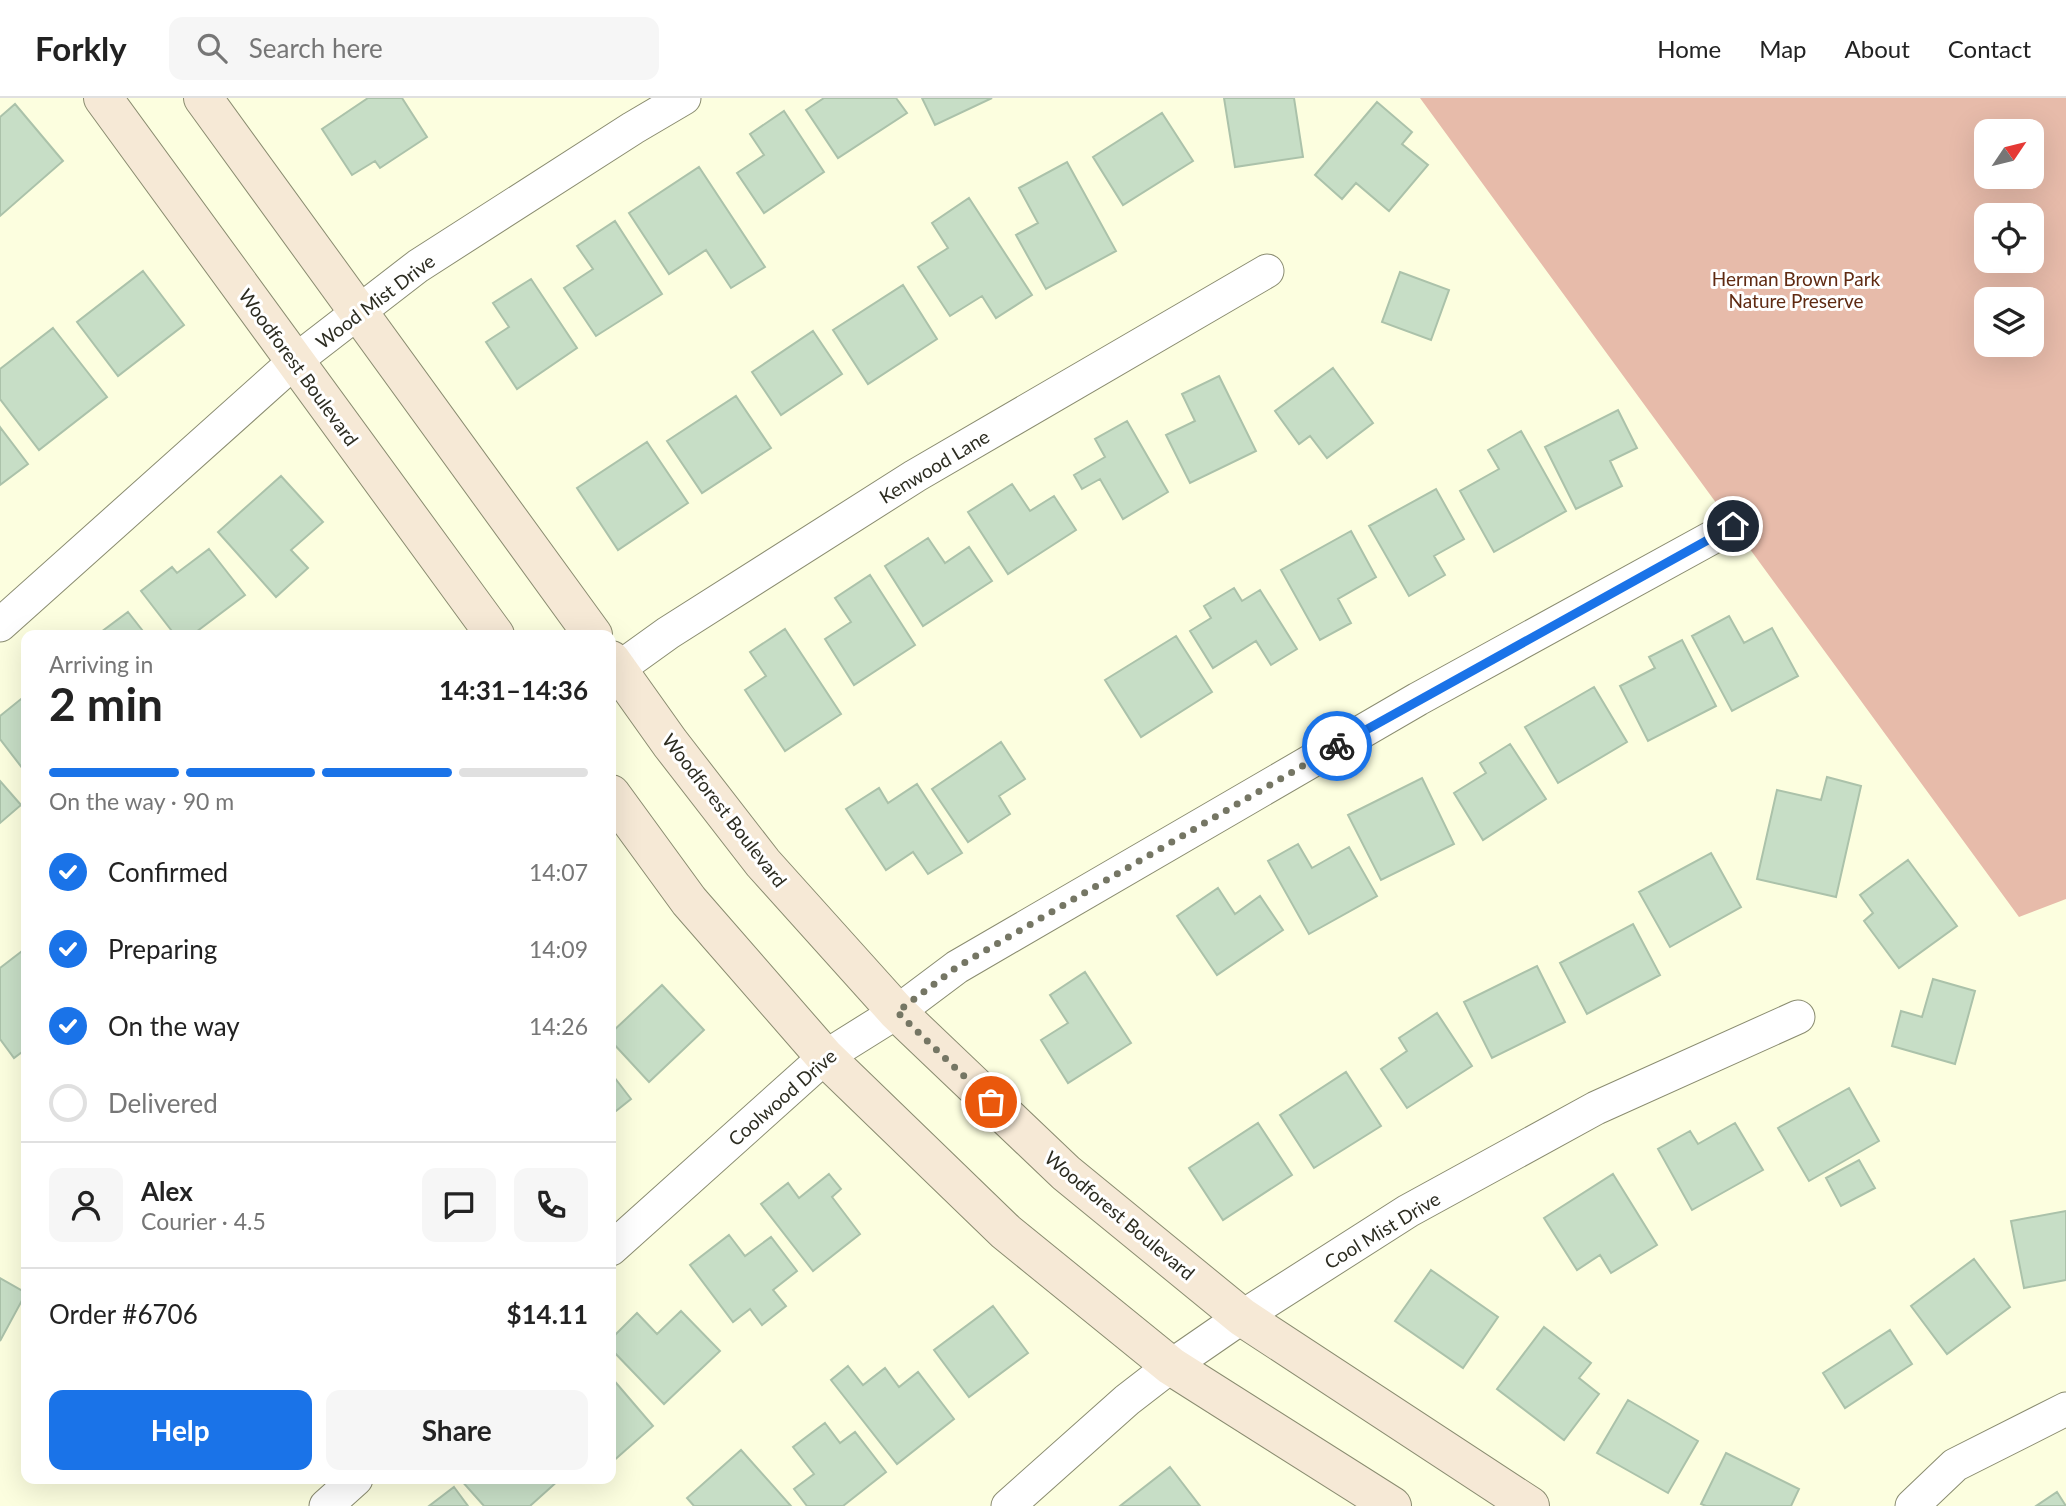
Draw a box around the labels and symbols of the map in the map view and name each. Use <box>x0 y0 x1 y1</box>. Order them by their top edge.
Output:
north arrow <box>1974 119 2044 189</box>
street label: Wood Mist Drive <box>311 249 439 353</box>
park label: Herman Brown Park Nature Preserve <box>1712 267 1881 312</box>
street label: Woodforest Boulevard <box>234 284 364 450</box>
street label: Kenwood Lane <box>875 424 993 508</box>
pin <box>1703 496 1763 556</box>
courier <box>1302 711 1372 781</box>
street label: Woodforest Boulevard <box>658 729 792 891</box>
street label: Coolwood Drive <box>723 1044 841 1150</box>
pin <box>961 1072 1021 1132</box>
street label: Woodforest Boulevard <box>1040 1146 1200 1284</box>
street label: Cool Mist Drive <box>1320 1186 1444 1274</box>

